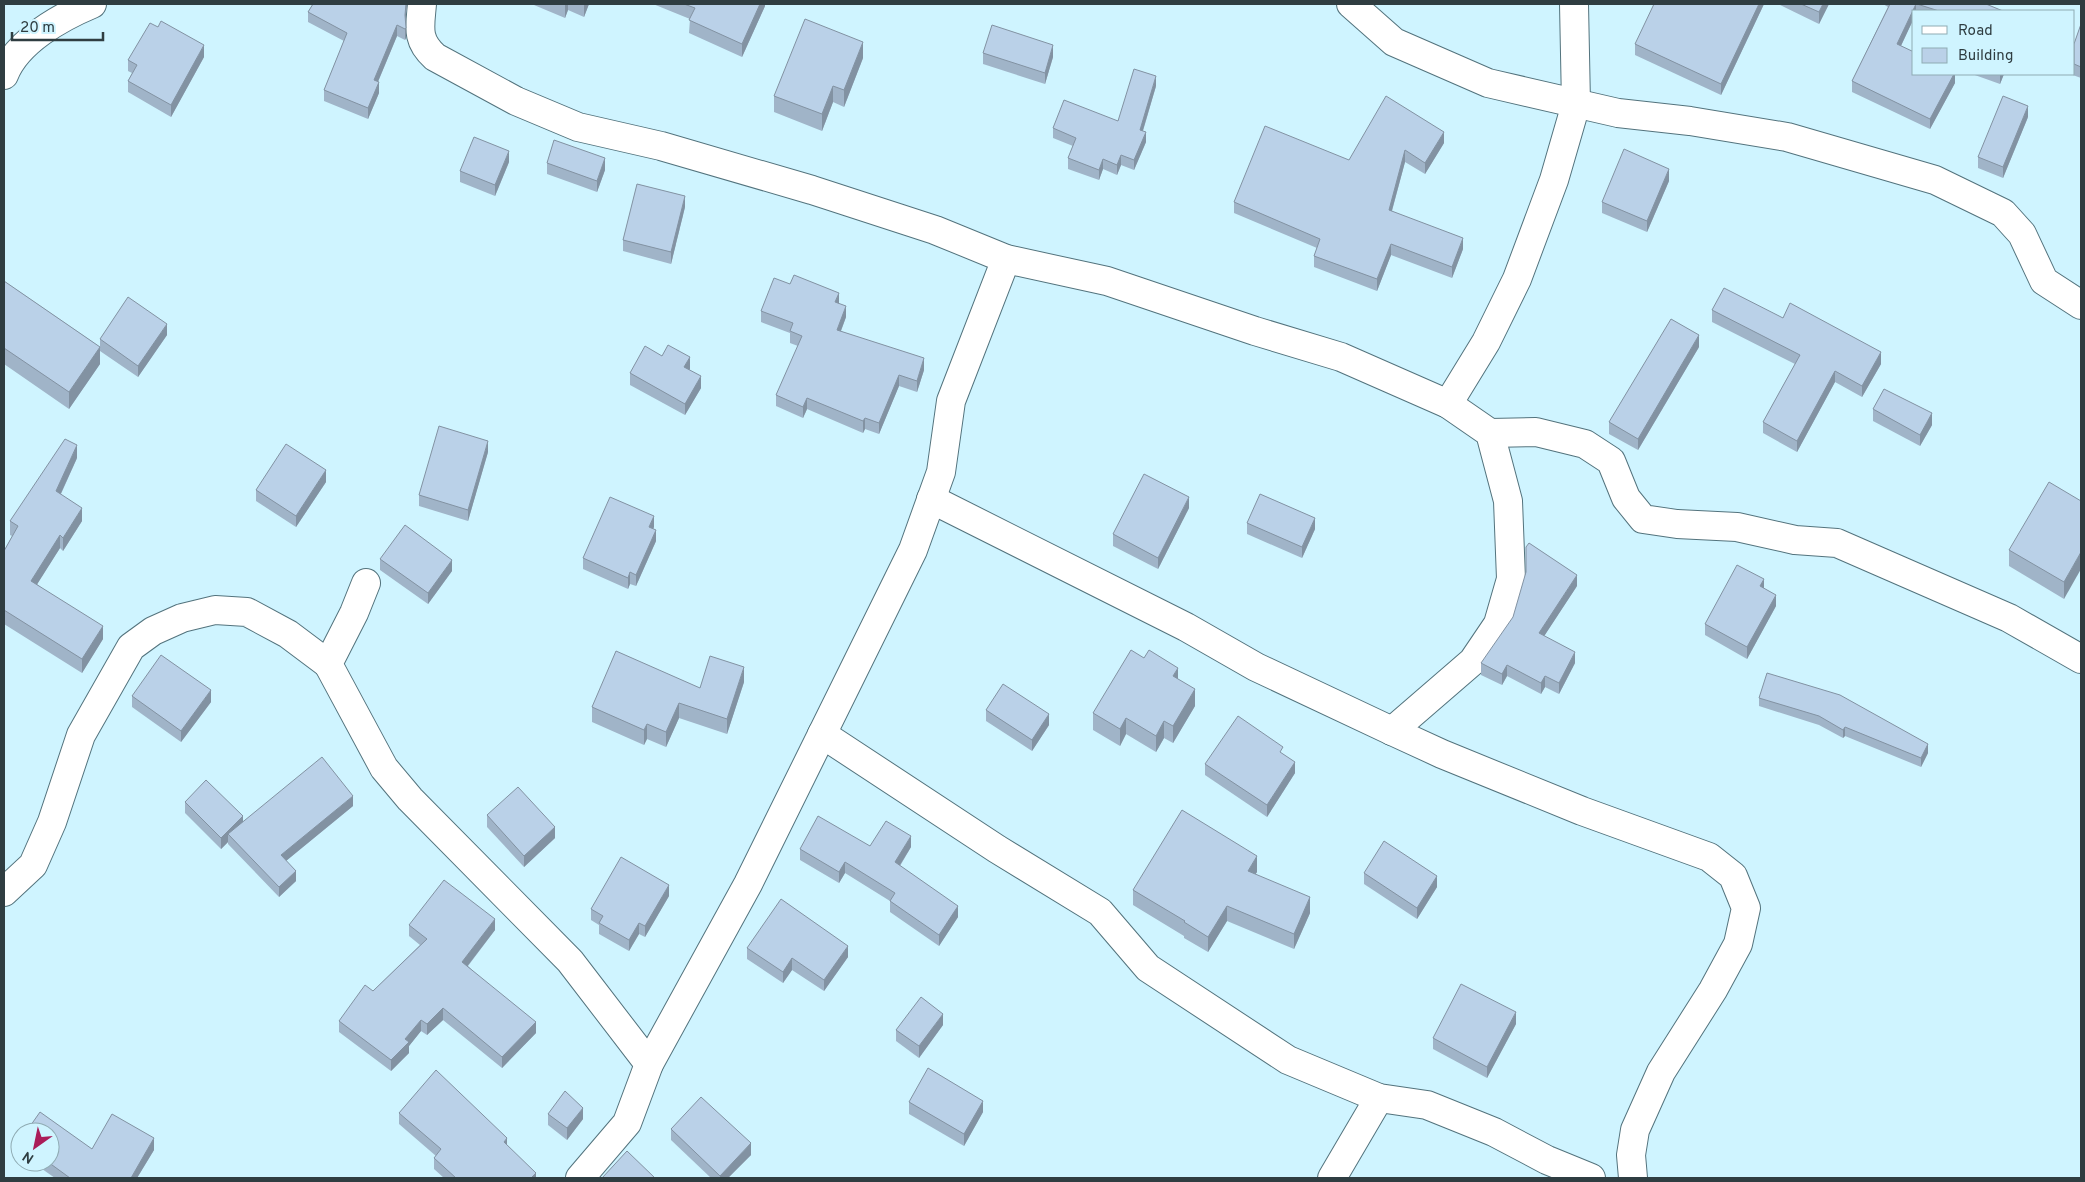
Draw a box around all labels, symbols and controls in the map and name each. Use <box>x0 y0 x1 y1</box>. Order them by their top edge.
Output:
scale bar <box>12 10 104 42</box>
legend <box>1912 10 2075 75</box>
text: 20 m <box>20 19 55 38</box>
text: Road <box>1958 22 1993 41</box>
text: Building <box>1958 47 2013 66</box>
north arrow <box>10 1122 60 1172</box>
text: N <box>20 1147 38 1167</box>

